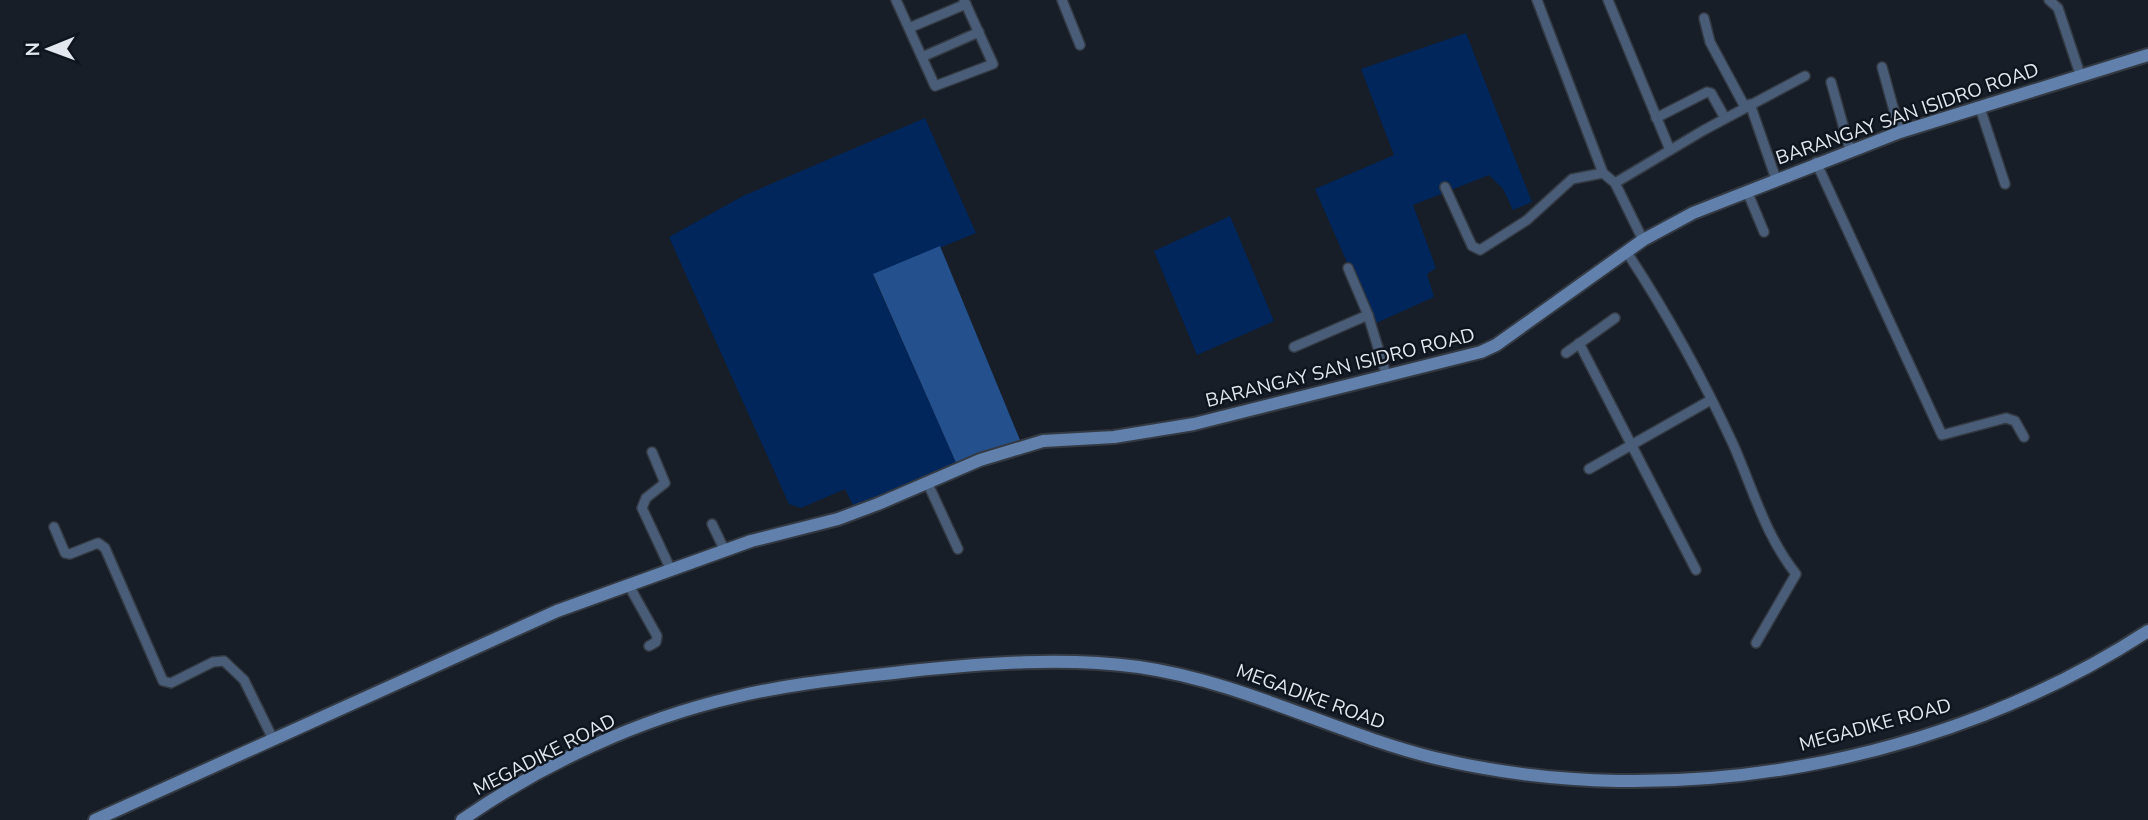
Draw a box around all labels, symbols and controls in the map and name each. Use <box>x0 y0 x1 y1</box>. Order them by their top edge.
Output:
north arrow <box>14 14 84 84</box>
text: N <box>20 42 46 57</box>
street label: BARANGAY SAN ISIDRO ROAD <box>1772 57 2042 171</box>
street label: BARANGAY SAN ISIDRO ROAD <box>1203 322 1478 414</box>
street label: MEGADIKE ROAD <box>1233 658 1389 736</box>
street label: MEGADIKE ROAD <box>1796 692 1954 758</box>
street label: MEGADIKE ROAD <box>469 708 620 802</box>

